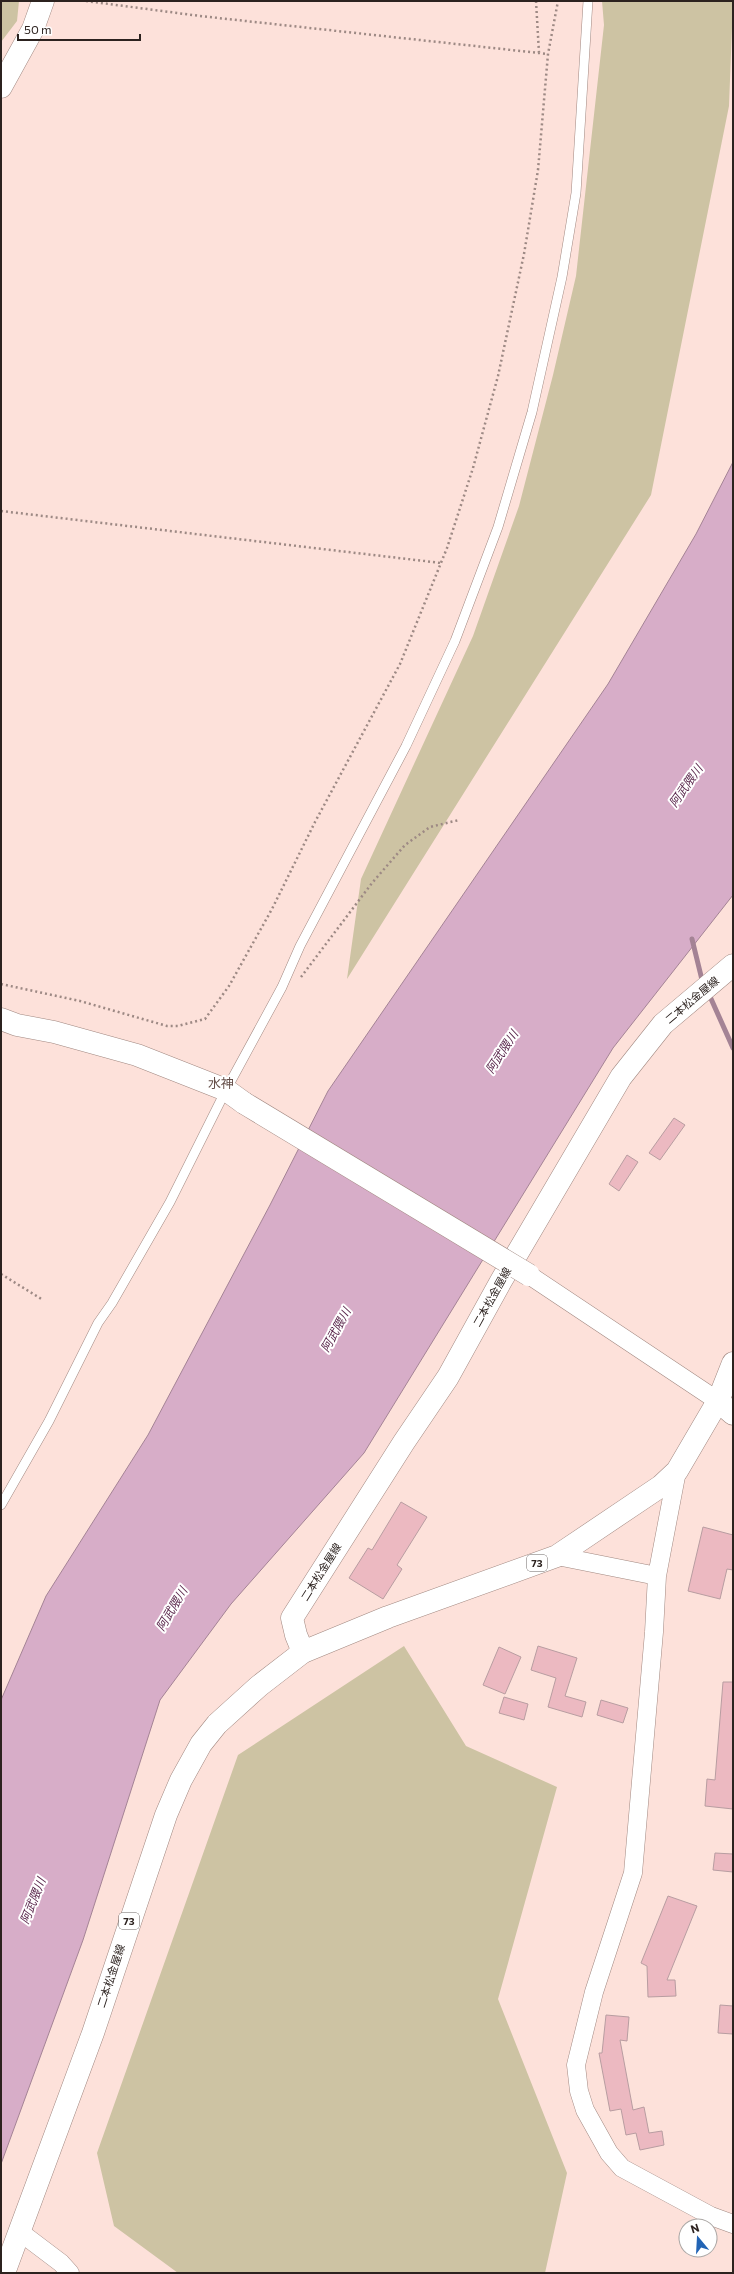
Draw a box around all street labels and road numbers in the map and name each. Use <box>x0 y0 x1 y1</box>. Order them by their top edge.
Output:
street label: 二本松金屋線 <box>662 973 721 1026</box>
street label: 二本松金屋線 <box>470 1265 513 1329</box>
street label: 二本松金屋線 <box>298 1540 344 1603</box>
road number: 73 <box>527 1555 547 1571</box>
road number: 73 <box>119 1913 139 1929</box>
street label: 二本松金屋線 <box>94 1942 127 2009</box>

